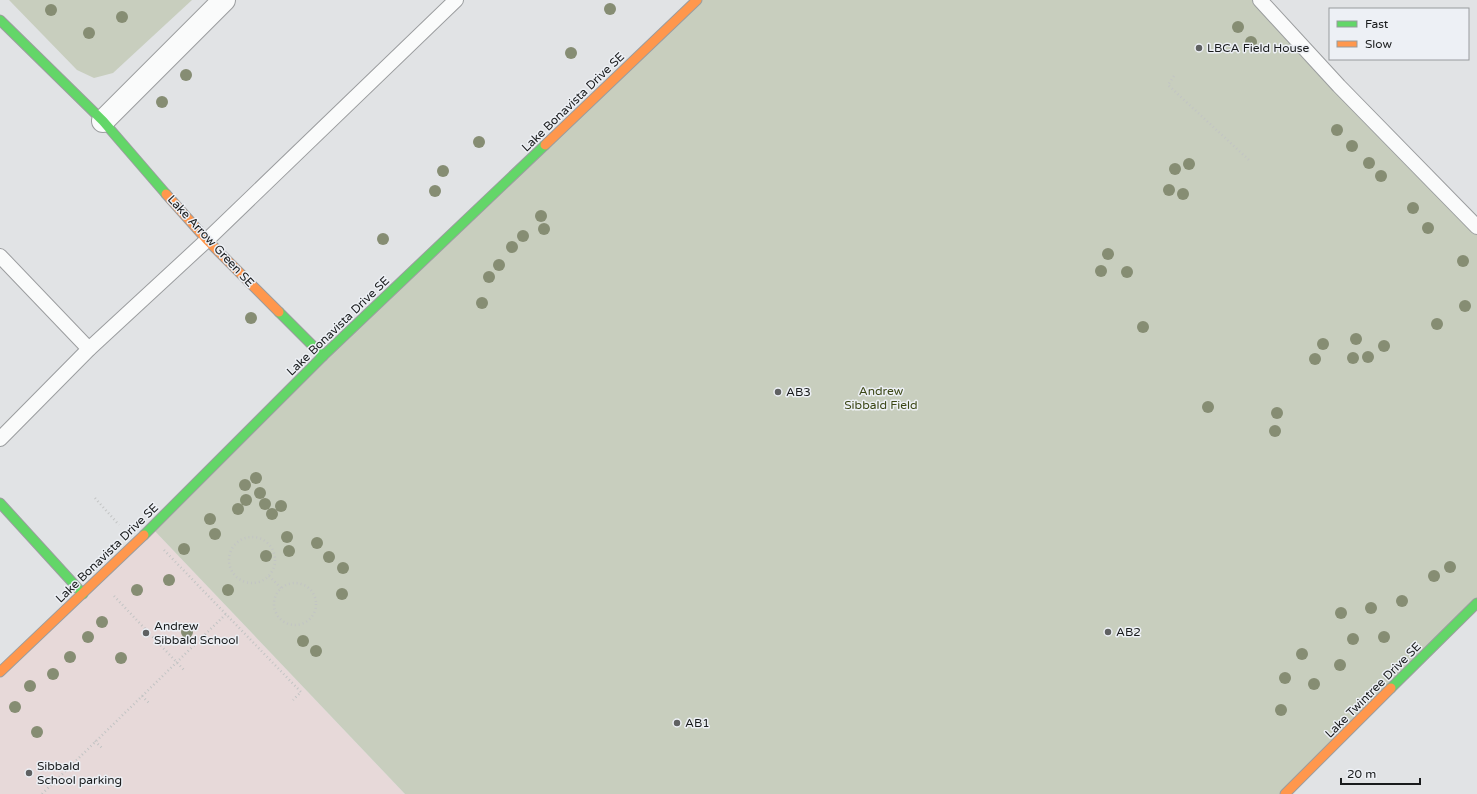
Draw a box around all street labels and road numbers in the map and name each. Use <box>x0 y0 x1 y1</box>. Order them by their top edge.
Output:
street label: Lake Bonavista Drive SE <box>519 49 627 155</box>
street label: Lake Arrow Green SE <box>165 192 257 290</box>
street label: Lake Bonavista Drive SE <box>284 273 392 379</box>
street label: Lake Bonavista Drive SE <box>53 500 161 606</box>
street label: Lake Twintree Drive SE <box>1322 639 1424 741</box>

